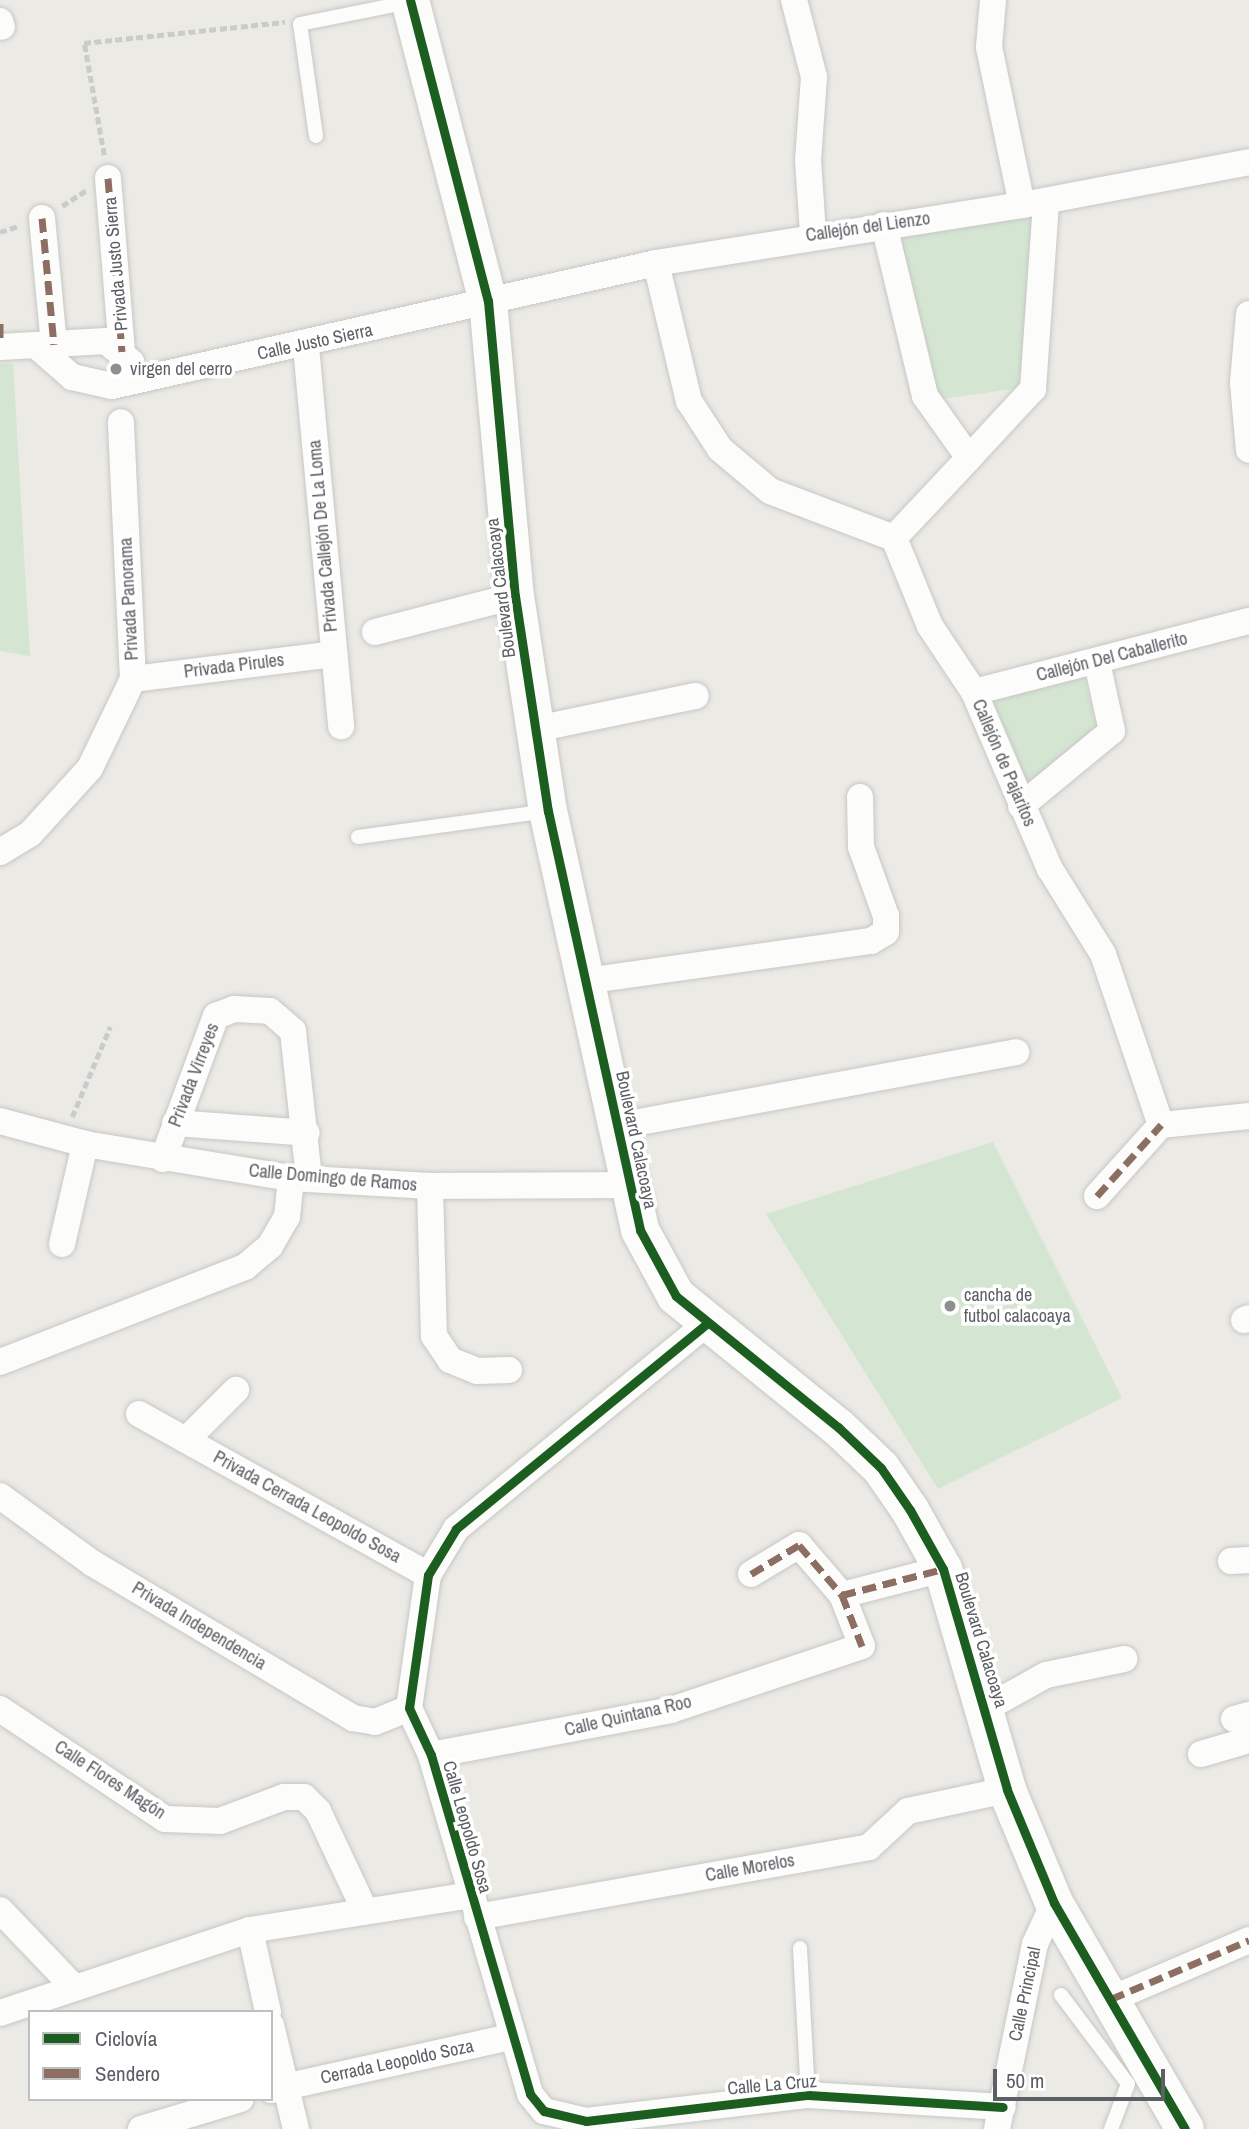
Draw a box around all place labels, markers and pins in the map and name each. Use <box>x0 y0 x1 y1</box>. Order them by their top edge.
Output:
place label: virgen del cerro <box>130 358 233 380</box>
marker: virgen del cerro <box>108 361 124 377</box>
place label: cancha de futbol calacoaya <box>964 1285 1071 1328</box>
marker: cancha de futbol calacoaya <box>942 1298 958 1314</box>

